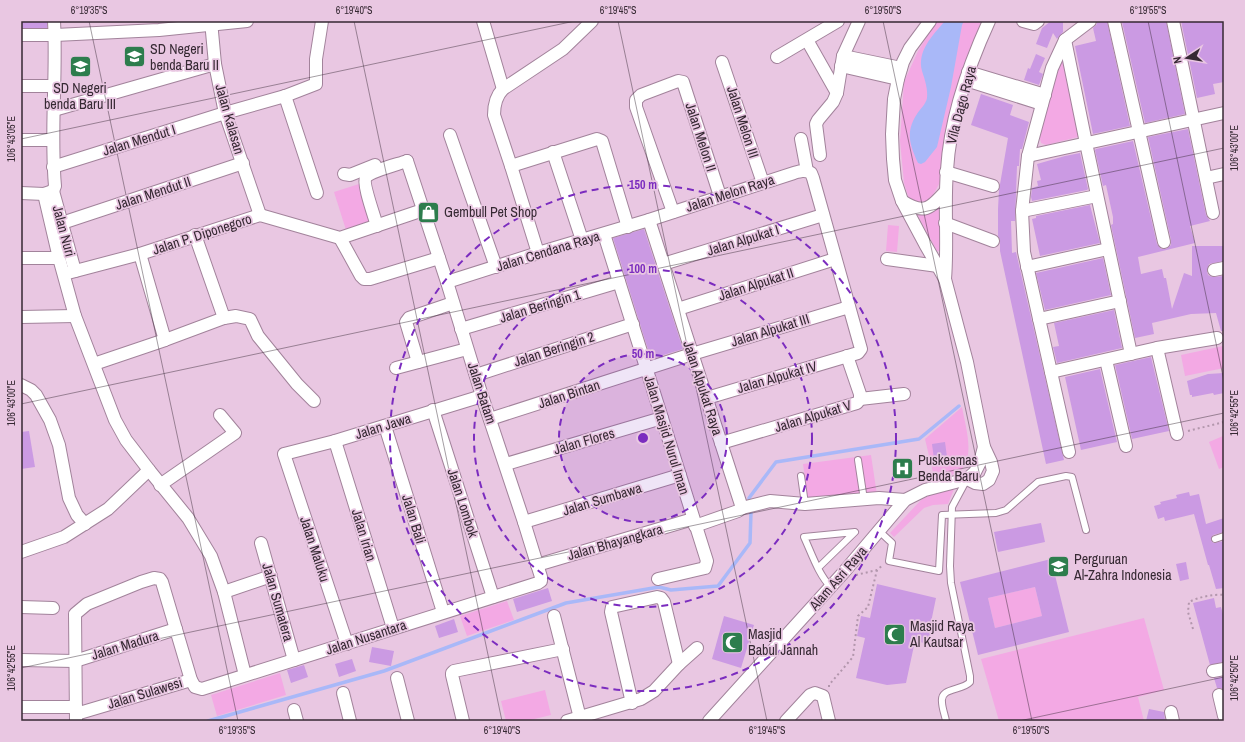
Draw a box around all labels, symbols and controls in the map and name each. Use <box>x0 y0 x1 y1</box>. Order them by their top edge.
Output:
text: 6°19'35"S <box>71 4 108 17</box>
text: 6°19'40"S <box>336 4 373 17</box>
text: 6°19'45"S <box>600 4 637 17</box>
text: 6°19'50"S <box>865 4 902 17</box>
text: 6°19'55"S <box>1130 4 1167 17</box>
north arrow <box>1167 38 1207 78</box>
place label: SD Negeri benda Baru II <box>150 40 219 74</box>
school or university icon: SD Negeri benda Baru II <box>122 44 148 70</box>
school or university icon: SD Negeri benda Baru III <box>67 53 93 79</box>
text: N <box>1170 55 1185 65</box>
street label: Vila Dago Raya <box>942 63 980 146</box>
place label: SD Negeri benda Baru III <box>44 79 116 113</box>
street label: Jalan Kalasan <box>211 82 249 156</box>
street label: Jalan Melon III <box>723 84 763 160</box>
street label: Jalan Melon II <box>681 100 721 174</box>
text: 106°43'05"E <box>5 116 18 162</box>
street label: Jalan Mendut I <box>100 120 178 160</box>
text: 106°43'00"E <box>1228 125 1241 171</box>
street label: Jalan Melon Raya <box>684 170 777 216</box>
street label: Jalan Mendut II <box>113 172 193 214</box>
text: 150 m <box>629 177 657 193</box>
shop icon: Gembull Pet Shop <box>415 199 441 225</box>
street label: Jalan Nuri <box>49 203 79 259</box>
place label: Gembull Pet Shop <box>444 203 537 221</box>
street label: Jalan P. Diponegoro <box>150 209 254 259</box>
street label: Jalan Alpukat I <box>705 220 781 260</box>
street label: Jalan Cendana Raya <box>494 227 602 275</box>
text: 100 m <box>629 261 657 277</box>
street label: Jalan Alpukat II <box>716 263 796 305</box>
street label: Jalan Beringin 1 <box>497 285 583 327</box>
street label: Jalan Alpukat III <box>729 310 811 350</box>
street label: Jalan Beringin 2 <box>511 328 597 370</box>
street label: Jalan Alpukat Raya <box>679 338 727 438</box>
text: 50 m <box>632 346 654 362</box>
street label: Jalan Alpukat IV <box>735 357 819 397</box>
street label: Jalan Batam <box>464 360 500 426</box>
street label: Jalan Masjid Nurul Iman <box>640 373 694 497</box>
street label: Jalan Bintan <box>536 376 602 412</box>
text: 106°43'00"E <box>5 380 18 426</box>
text: 106°42'55"E <box>1228 390 1241 436</box>
street label: Jalan Alpukat V <box>773 396 854 436</box>
street label: Jalan Jawa <box>353 409 414 443</box>
street label: Jalan Flores <box>551 424 617 458</box>
centre of rings <box>636 431 650 445</box>
place label: Puskesmas Benda Baru <box>918 451 979 485</box>
hospital icon: Puskesmas Benda Baru <box>889 455 915 481</box>
street label: Jalan Lombok <box>443 466 483 540</box>
street label: Jalan Sumbawa <box>560 478 644 520</box>
street label: Jalan Bali <box>398 492 430 546</box>
street label: Jalan Irian <box>348 507 380 563</box>
street label: Jalan Maluku <box>296 514 334 584</box>
street label: Jalan Bhayangkara <box>565 520 665 564</box>
street label: Alam Asri Raya <box>805 542 871 615</box>
place label: Perguruan Al-Zahra Indonesia <box>1073 550 1172 584</box>
school or university icon: Perguruan Al-Zahra Indonesia <box>1045 554 1071 580</box>
street label: Jalan Sumatera <box>258 561 298 644</box>
street label: Jalan Nusantara <box>323 615 409 658</box>
place label: Masjid Raya Al Kautsar <box>909 617 974 651</box>
mosque icon: Masjid Raya Al Kautsar <box>881 621 907 647</box>
place label: Masjid Babul Jannah <box>748 625 818 659</box>
street label: Jalan Madura <box>89 626 161 664</box>
mosque icon: Masjid Babul Jannah <box>720 629 746 655</box>
text: 106°42'55"E <box>5 645 18 691</box>
text: 106°42'50"E <box>1228 655 1241 701</box>
street label: Jalan Sulawesi <box>105 673 185 713</box>
text: 6°19'35"S <box>219 724 256 737</box>
text: 6°19'40"S <box>484 724 521 737</box>
text: 6°19'45"S <box>749 724 786 737</box>
text: 6°19'50"S <box>1013 724 1050 737</box>

